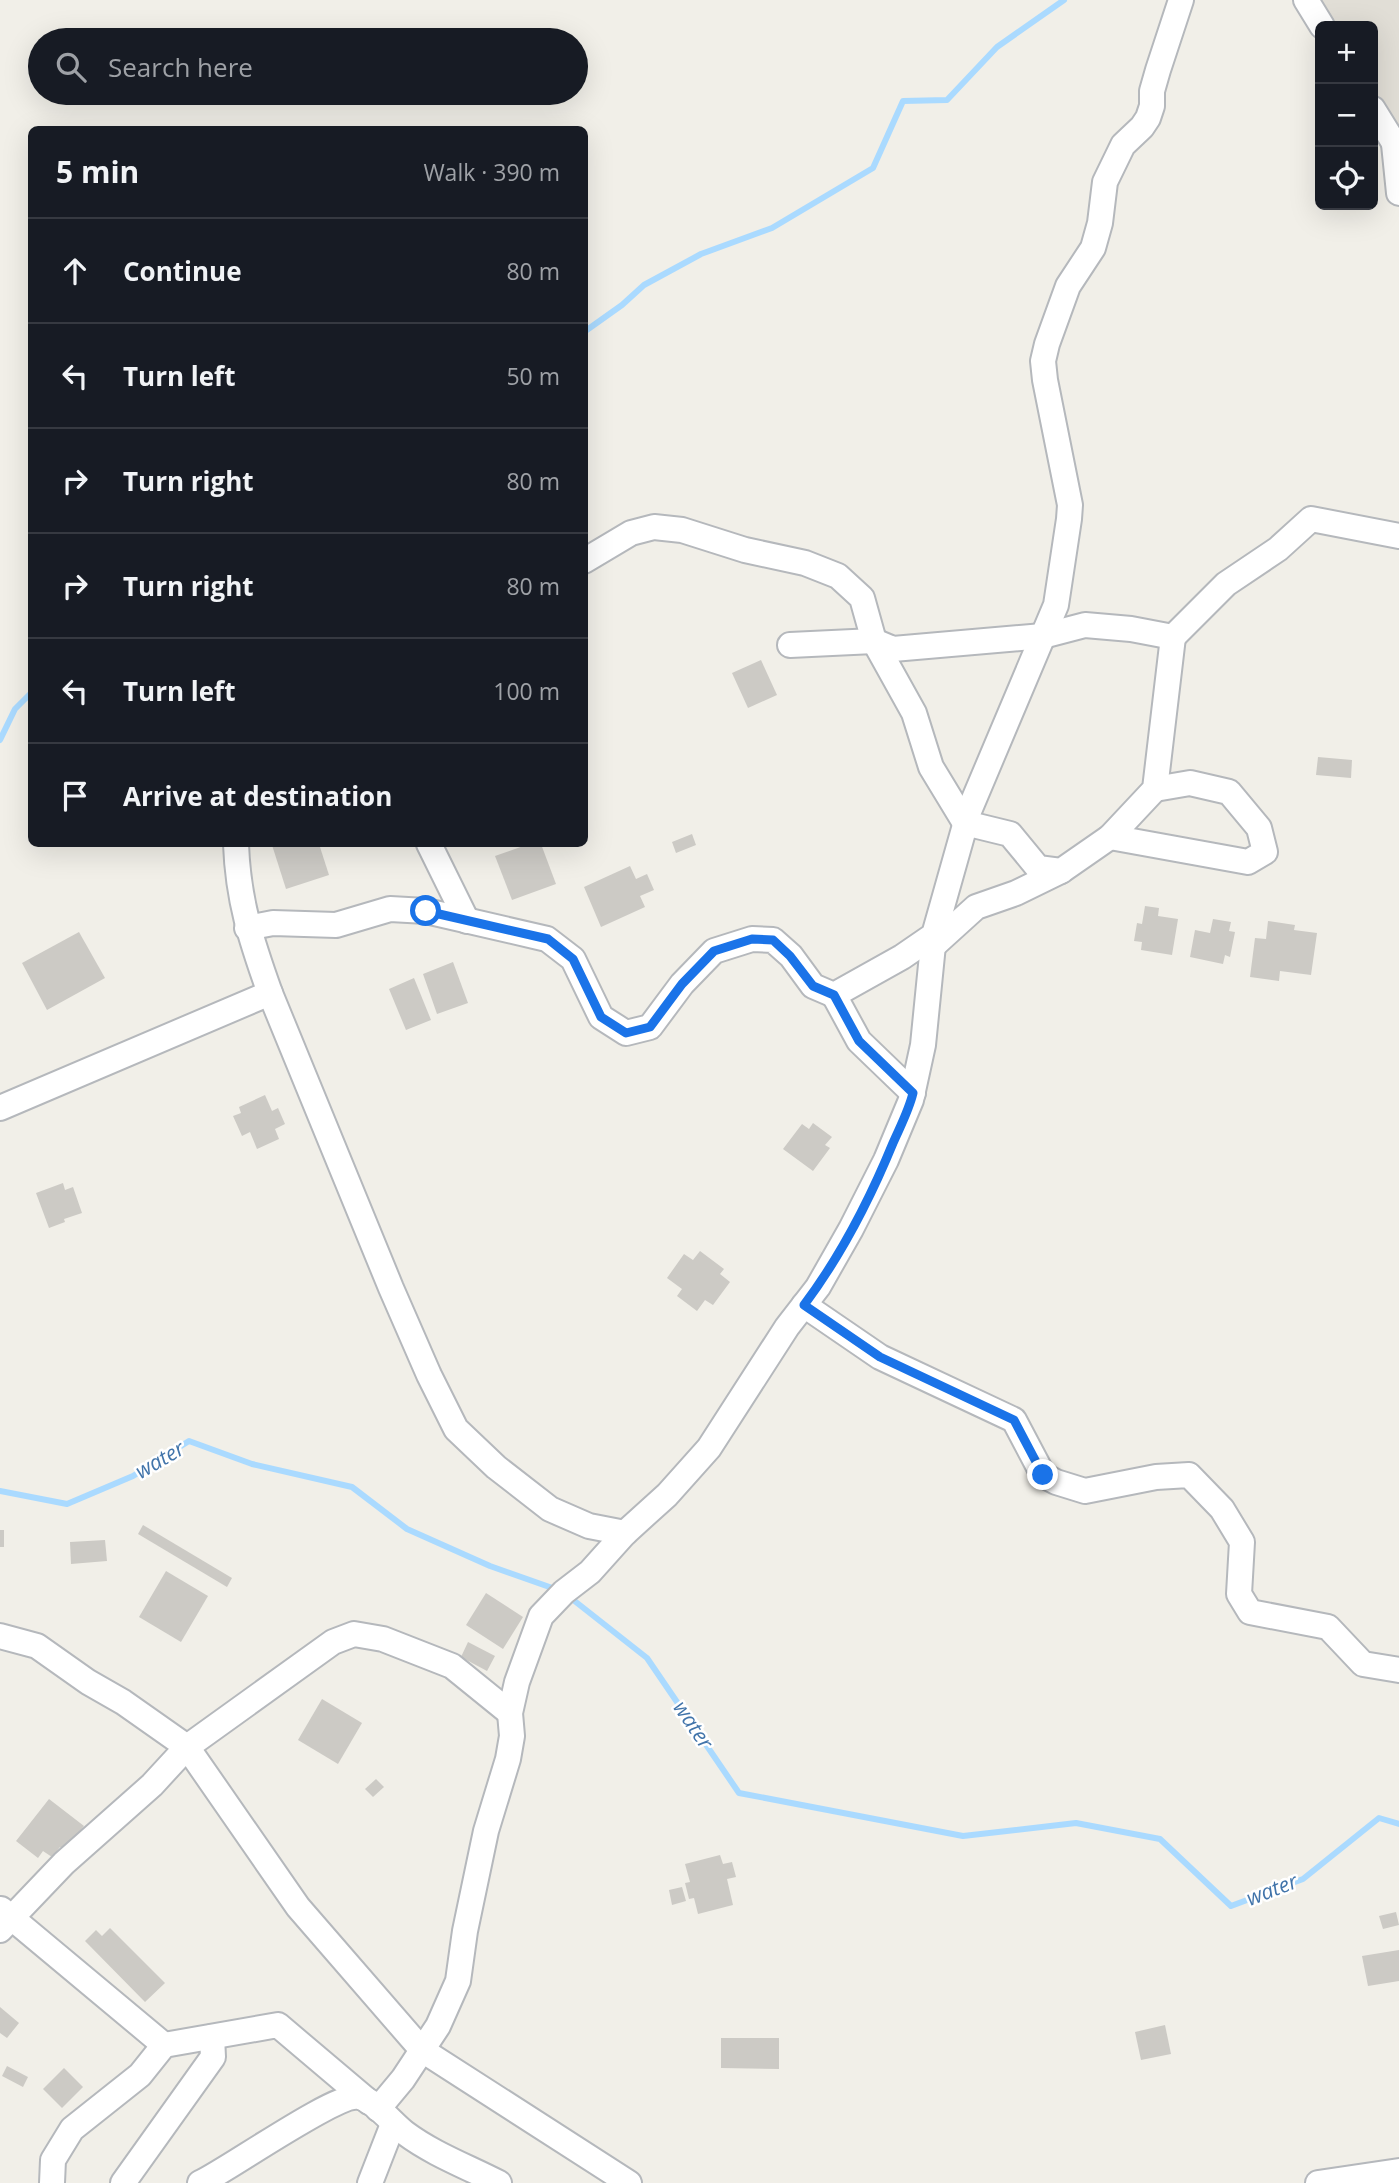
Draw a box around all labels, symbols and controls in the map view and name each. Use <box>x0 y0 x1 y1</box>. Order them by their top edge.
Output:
map controls <box>1315 21 1378 210</box>
button: + <box>1315 21 1378 84</box>
search box <box>28 28 588 105</box>
icon: search <box>52 48 90 86</box>
text: Search here <box>108 49 253 85</box>
button: − <box>1315 84 1378 147</box>
button: locate <box>1315 147 1378 210</box>
text: 5 min <box>56 151 139 192</box>
text: Walk · 390 m <box>423 156 560 188</box>
icon: ahead <box>56 252 94 290</box>
text: Continue <box>123 253 242 289</box>
text: 80 m <box>506 255 560 287</box>
icon: left <box>56 357 94 395</box>
text: Turn left <box>123 358 235 394</box>
text: 50 m <box>506 360 560 392</box>
icon: right <box>56 462 94 500</box>
text: Turn right <box>123 463 254 499</box>
text: 80 m <box>506 465 560 497</box>
icon: right <box>56 567 94 605</box>
text: Turn right <box>123 568 254 604</box>
text: 80 m <box>506 570 560 602</box>
icon: left <box>56 672 94 710</box>
text: Turn left <box>123 673 235 709</box>
text: 100 m <box>493 675 560 707</box>
icon: arrive <box>56 777 94 815</box>
text: Arrive at destination <box>123 778 392 814</box>
route start <box>410 895 441 926</box>
water label: water <box>130 1434 190 1484</box>
route end <box>1027 1459 1058 1490</box>
water label: water <box>668 1695 721 1755</box>
water label: water <box>1242 1866 1302 1912</box>

